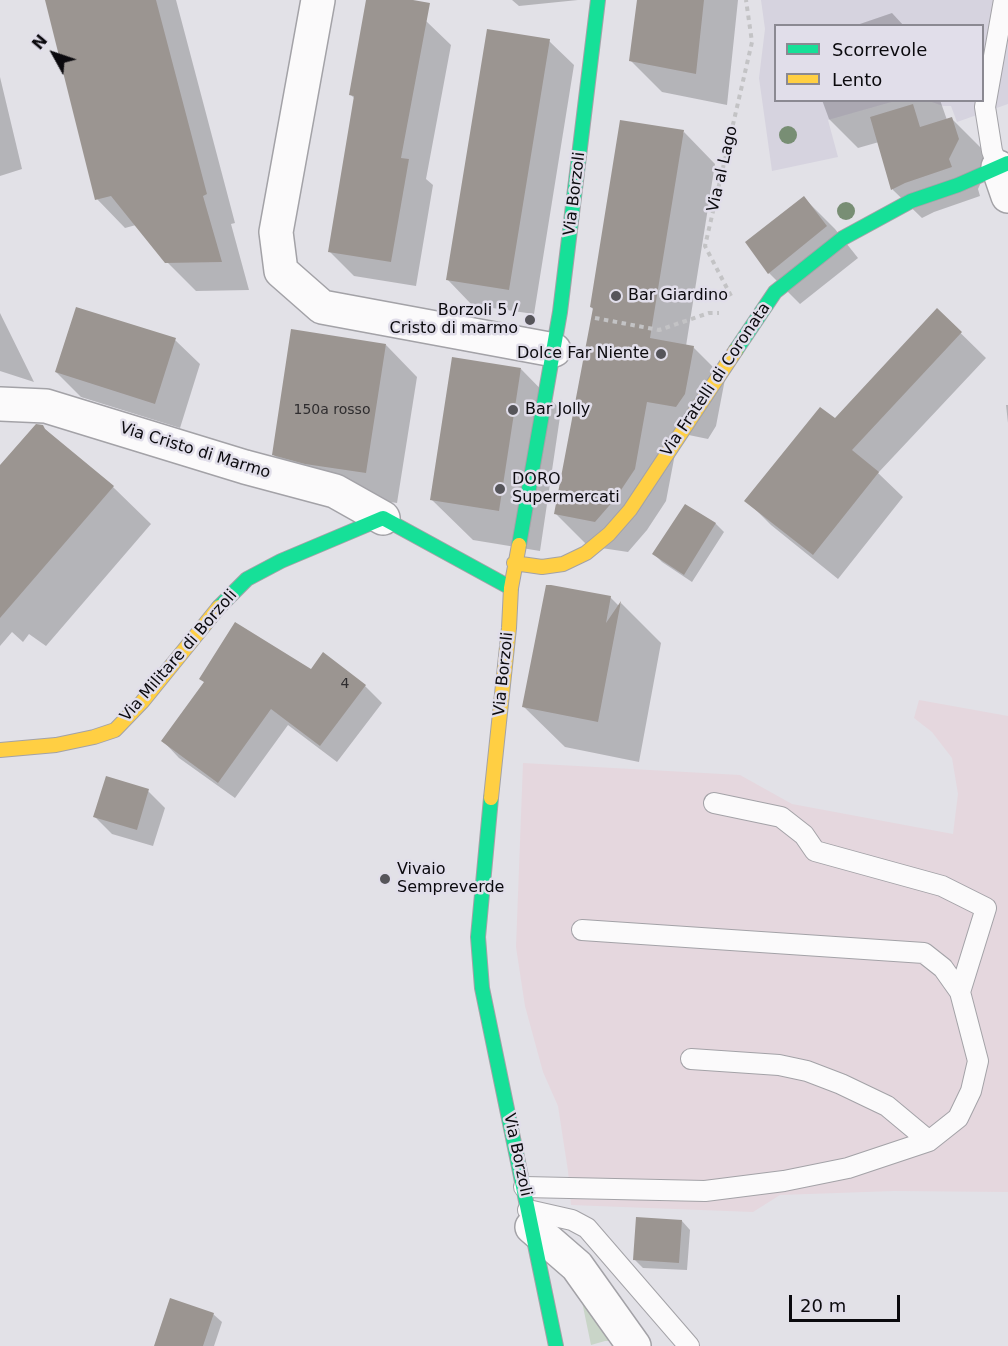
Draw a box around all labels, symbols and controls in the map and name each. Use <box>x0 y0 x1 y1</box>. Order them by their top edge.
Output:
north arrow <box>24 24 84 84</box>
legend <box>774 24 984 102</box>
text: N <box>28 31 51 53</box>
text: Scorrevole <box>832 39 927 60</box>
text: Lento <box>832 69 882 90</box>
street label: Via al Lago <box>704 124 742 214</box>
street label: Via Borzoli <box>560 151 590 237</box>
place label: Bar Giardino <box>628 286 728 306</box>
marker: Bar Giardino <box>609 289 623 303</box>
street label: Via Fratelli di Coronata <box>657 299 775 461</box>
place label: Borzoli 5 / Cristo di marmo <box>390 301 518 339</box>
marker: Borzoli 5 / Cristo di marmo <box>523 313 537 327</box>
place label: Dolce Far Niente <box>517 344 649 364</box>
marker: Dolce Far Niente <box>654 347 668 361</box>
place label: Bar Jolly <box>525 400 590 420</box>
house number: 150a rosso <box>294 402 370 418</box>
marker: Bar Jolly <box>506 403 520 417</box>
street label: Via Cristo di Marmo <box>117 419 273 483</box>
place label: DORO Supermercati <box>512 470 620 508</box>
marker: DORO Supermercati <box>493 482 507 496</box>
street label: Via Militare di Borzoli <box>117 586 241 726</box>
street label: Via Borzoli <box>490 631 518 717</box>
house number: 4 <box>341 676 349 692</box>
place label: Vivaio Sempreverde <box>397 860 504 898</box>
marker: Vivaio Sempreverde <box>378 872 392 886</box>
street label: Via Borzoli <box>499 1112 535 1198</box>
scale bar <box>792 1283 903 1321</box>
text: 20 m <box>800 1295 846 1316</box>

